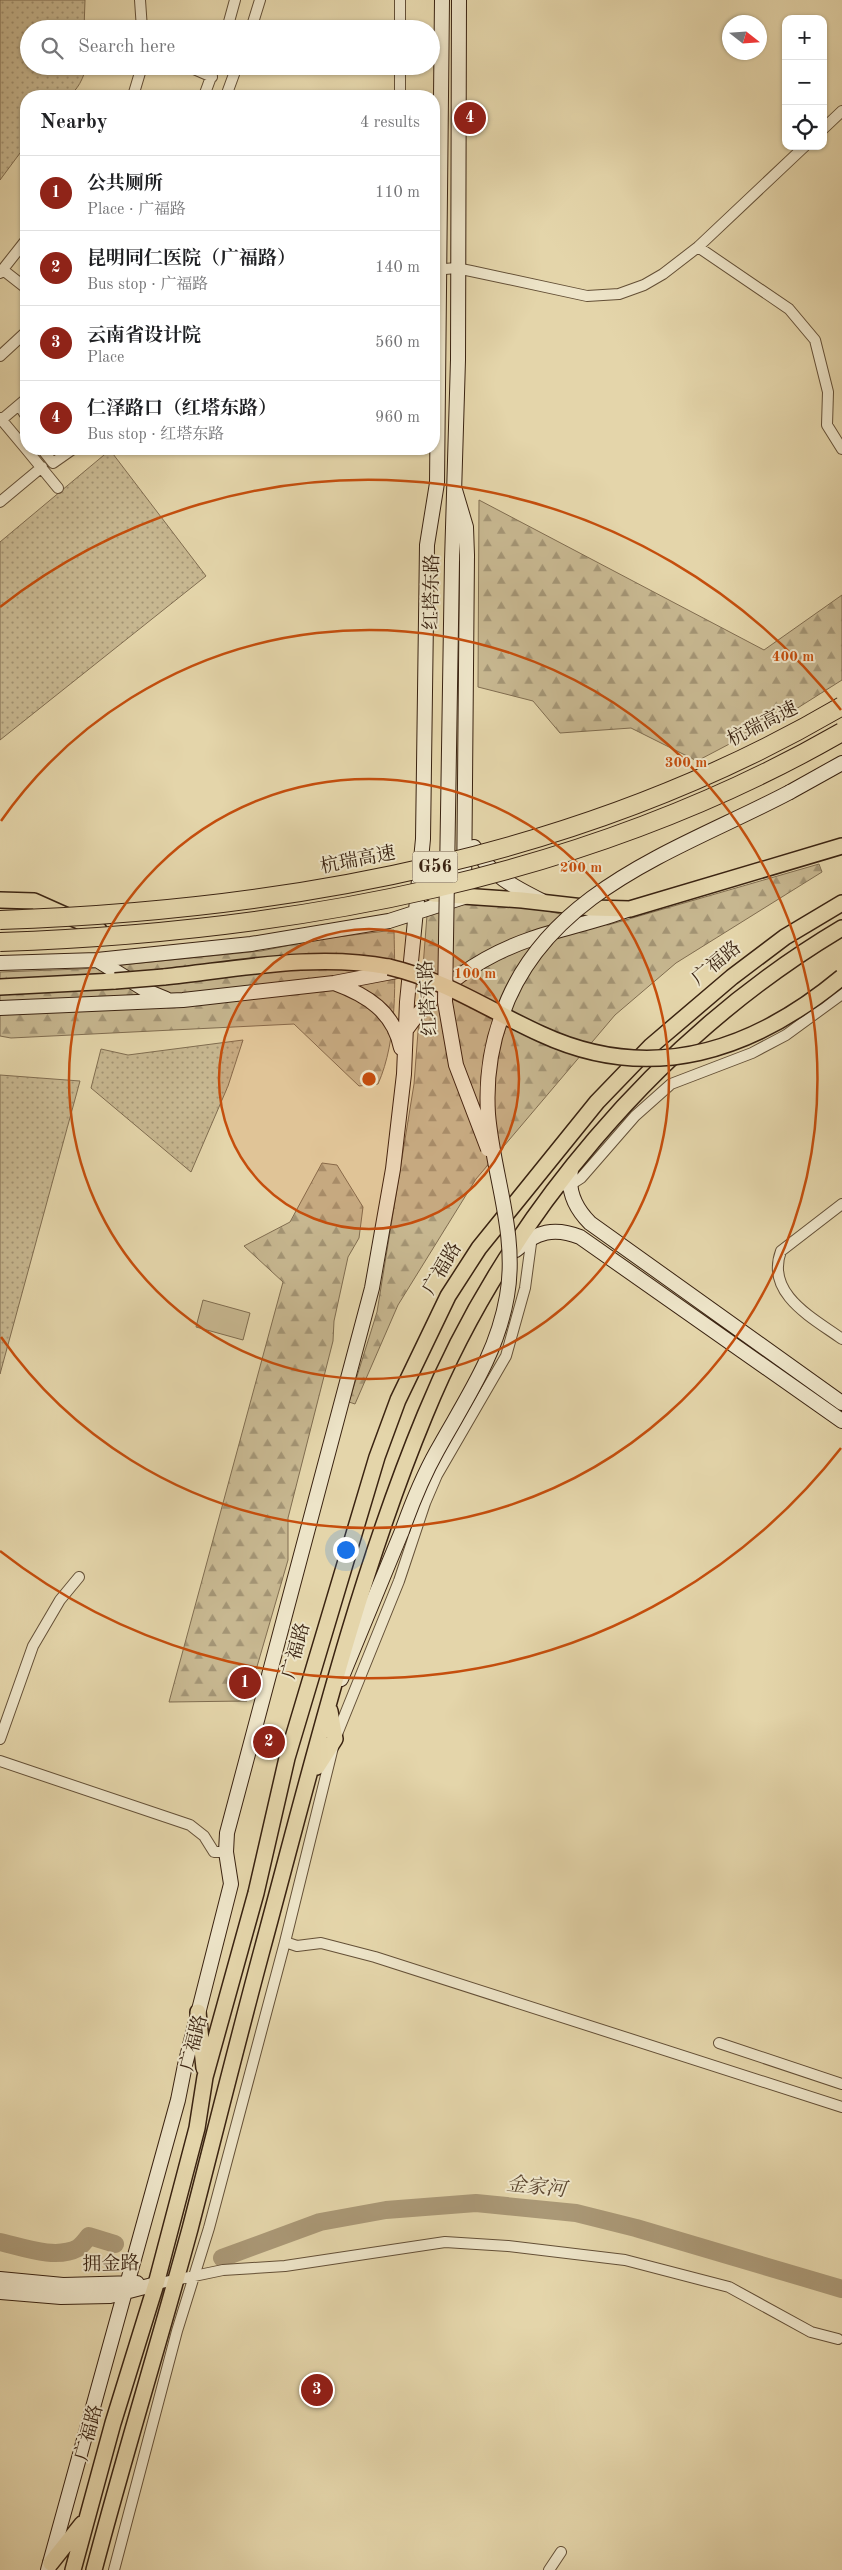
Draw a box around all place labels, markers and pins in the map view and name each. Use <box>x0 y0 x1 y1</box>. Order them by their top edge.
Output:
pin: 4 <box>454 99 486 137</box>
centre of rings <box>360 1070 378 1088</box>
pin: 1 <box>229 1664 261 1702</box>
pin: 2 <box>253 1723 285 1761</box>
pin: 3 <box>301 2371 333 2409</box>

